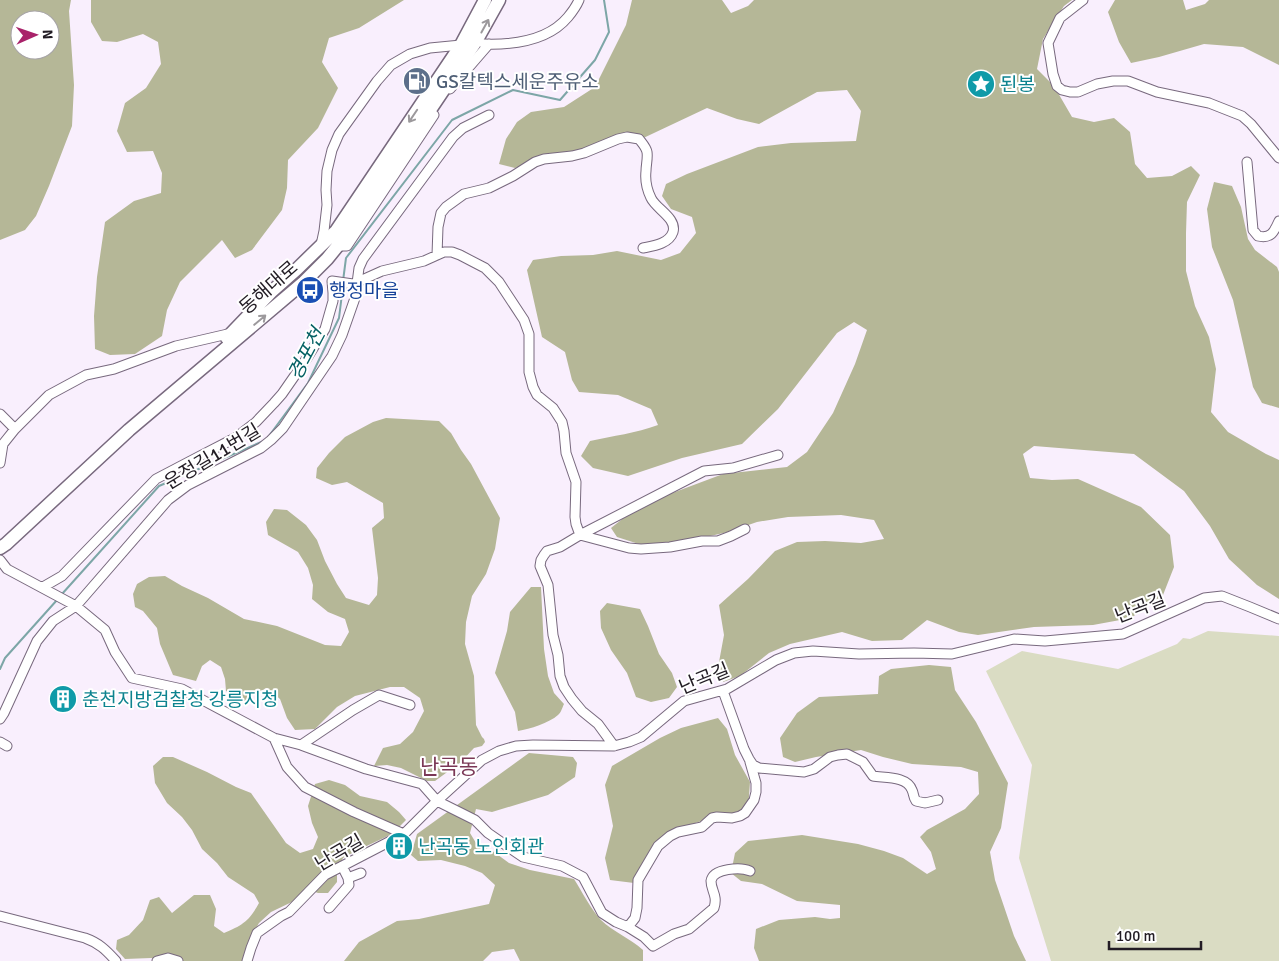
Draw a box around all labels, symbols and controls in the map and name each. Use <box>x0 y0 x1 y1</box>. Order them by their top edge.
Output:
north arrow <box>10 10 60 60</box>
one-way arrow <box>480 18 490 33</box>
text: N <box>39 29 56 40</box>
fuel station icon: GS칼텍스세운주유소 <box>402 66 432 96</box>
place icon: 된봉 <box>966 69 996 99</box>
place label: GS칼텍스세운주유소 <box>436 70 599 94</box>
place label: 된봉 <box>1000 73 1035 97</box>
one-way arrow <box>408 109 418 123</box>
street label: 동해대로 <box>234 256 303 320</box>
bus stop icon: 행정마을 <box>295 275 325 305</box>
place label: 행정마을 <box>329 279 399 303</box>
one-way arrow <box>253 314 266 325</box>
water label: 경포천 <box>282 322 332 384</box>
street label: 운정길11번길 <box>160 419 265 495</box>
street label: 난곡길 <box>1112 587 1169 629</box>
street label: 난곡길 <box>676 658 733 700</box>
building icon: 춘천지방검찰청 강릉지청 <box>48 684 78 714</box>
place label: 춘천지방검찰청 강릉지청 <box>82 688 278 712</box>
district label: 난곡동 <box>420 754 478 780</box>
street label: 난곡길 <box>311 829 368 876</box>
building icon: 난곡동 노인회관 <box>384 831 414 861</box>
place label: 난곡동 노인회관 <box>418 835 545 859</box>
scale bar <box>1109 918 1202 950</box>
text: 100 m <box>1116 927 1156 945</box>

